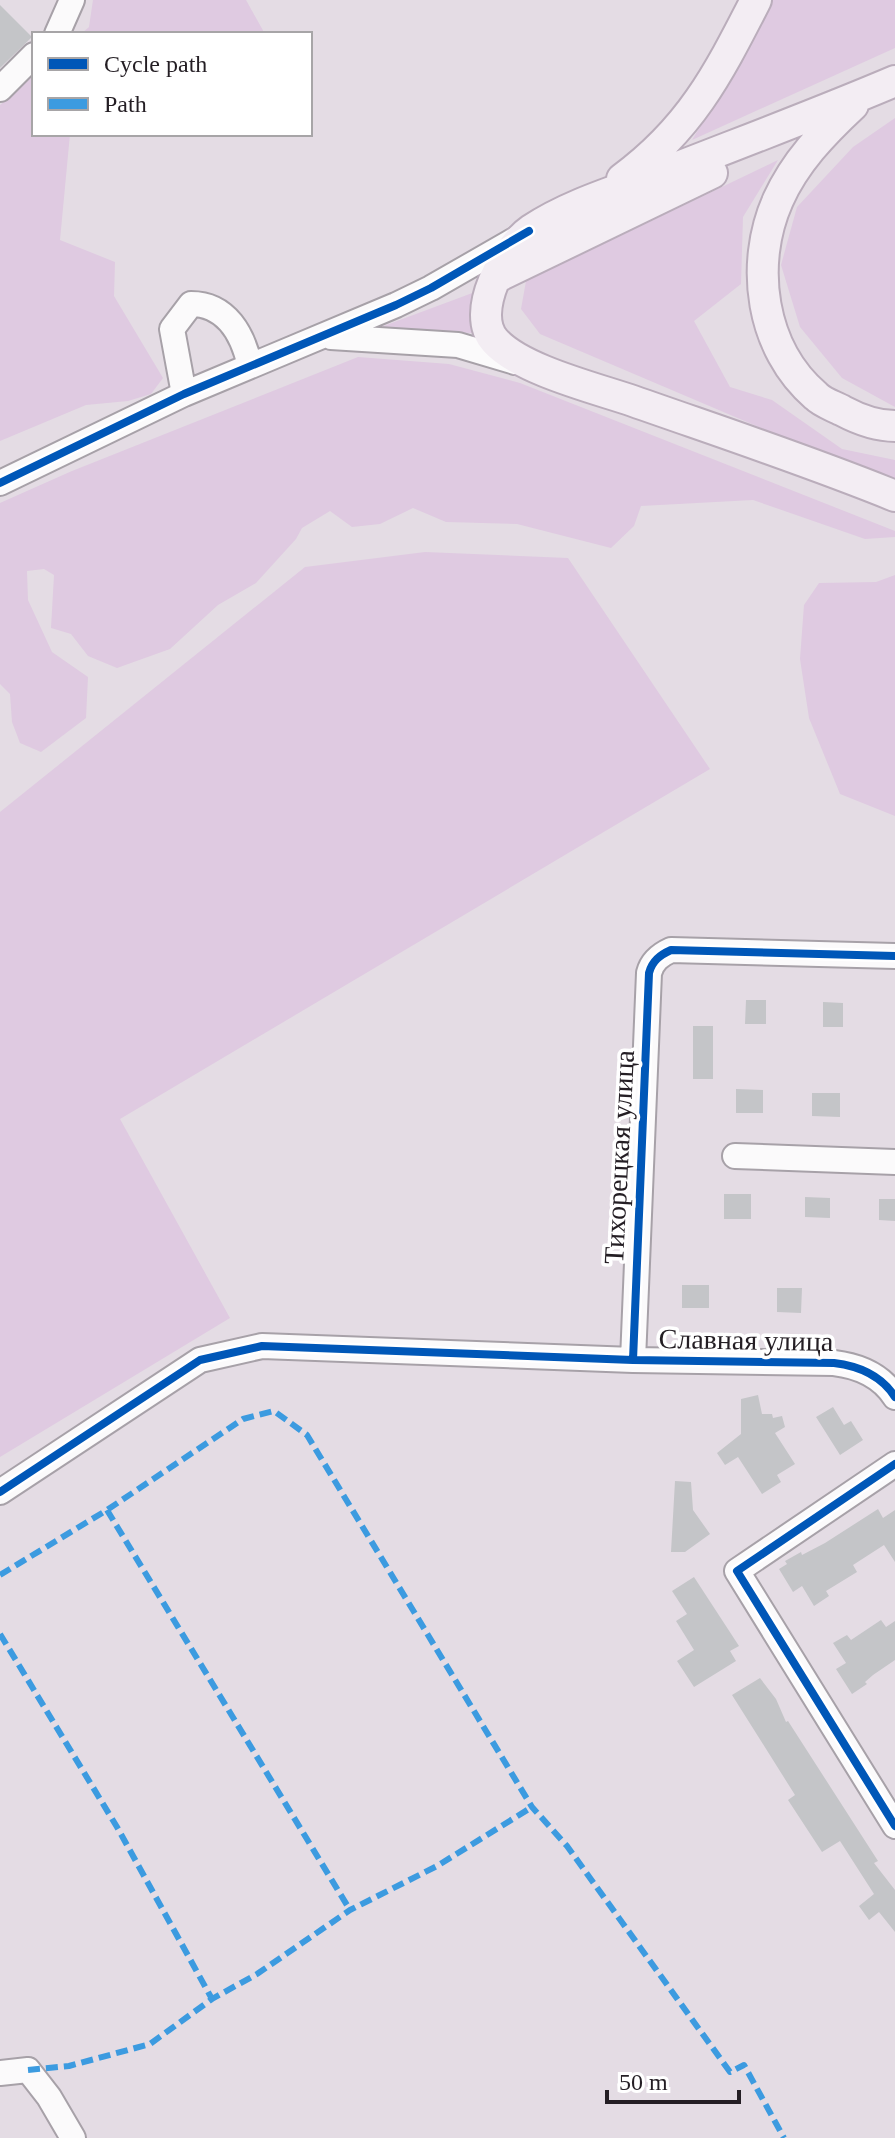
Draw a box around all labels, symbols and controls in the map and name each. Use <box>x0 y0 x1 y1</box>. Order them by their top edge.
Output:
legend <box>32 32 312 136</box>
text: Cycle path <box>104 51 207 77</box>
text: Path <box>104 91 147 117</box>
street label: Тихорецкая улица <box>598 1049 640 1265</box>
street label: Славная улица <box>658 1323 834 1357</box>
scale bar <box>607 2054 739 2104</box>
text: 50 m <box>619 2069 668 2095</box>

